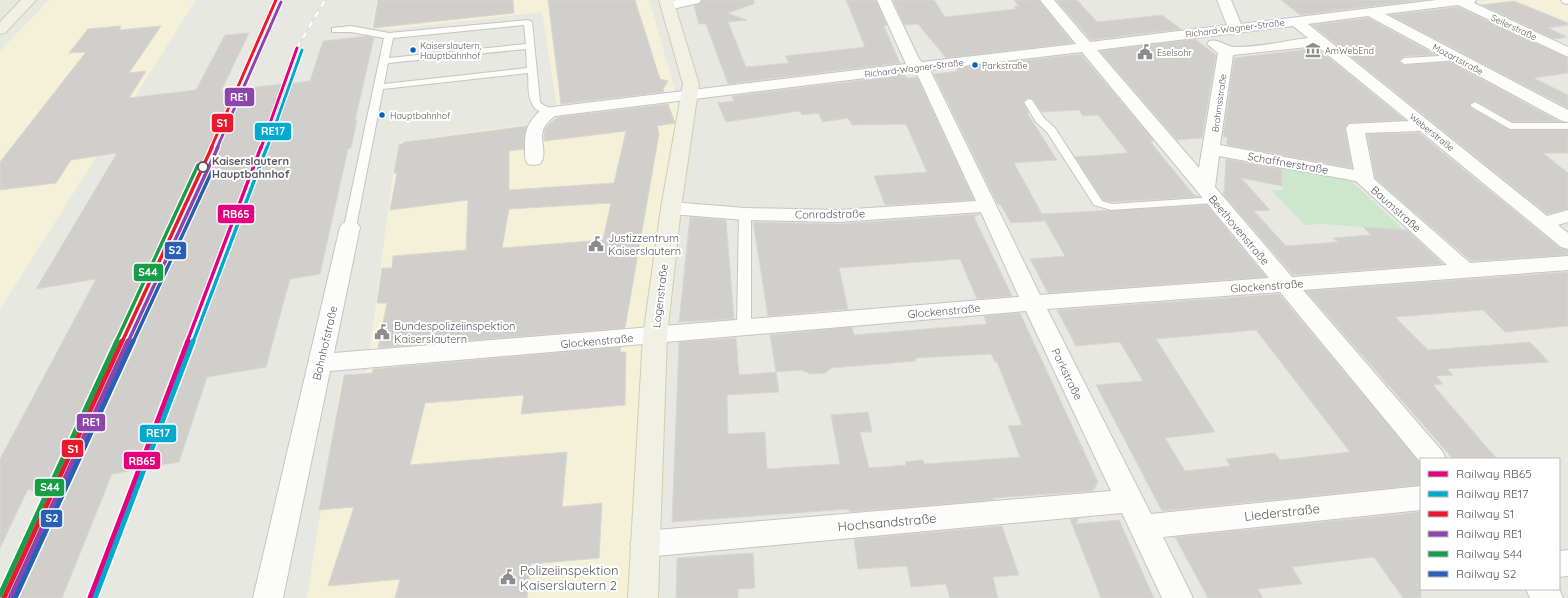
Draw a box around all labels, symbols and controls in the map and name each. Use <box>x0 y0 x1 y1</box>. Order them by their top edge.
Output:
street label: Seilerstraße <box>1489 12 1539 42</box>
street label: Richard-Wagner-Straße <box>1185 16 1285 40</box>
place label: Kaiserslautern, Hauptbahnhof <box>420 40 482 61</box>
museum icon: AmWebEnd <box>1304 41 1322 59</box>
street label: Mozartstraße <box>1431 41 1485 77</box>
public building icon: Eselsohr <box>1136 43 1154 61</box>
marker: Kaiserslautern, Hauptbahnhof <box>408 45 418 55</box>
place label: AmWebEnd <box>1325 45 1374 56</box>
place label: Eselsohr <box>1157 47 1192 58</box>
street label: Richard-Wagner-Straße <box>864 56 964 80</box>
marker: Parkstraße <box>970 60 980 70</box>
place label: Parkstraße <box>982 60 1028 71</box>
street label: Brahmsstraße <box>1209 73 1229 133</box>
line badge: RE1 <box>224 87 255 107</box>
text: RE1 <box>230 90 248 104</box>
marker: Hauptbahnhof <box>377 110 387 120</box>
place label: Hauptbahnhof <box>390 110 451 121</box>
street label: Weberstraße <box>1407 111 1457 153</box>
line badge: S1 <box>211 113 234 133</box>
text: S1 <box>217 116 227 130</box>
line badge: RE17 <box>254 122 292 141</box>
text: RE17 <box>261 124 285 138</box>
street label: Schaffnerstraße <box>1246 149 1330 177</box>
place label: Kaiserslautern Hauptbahnhof <box>212 154 290 181</box>
marker: Kaiserslautern Hauptbahnhof <box>197 161 209 173</box>
street label: Baumstraße <box>1368 183 1424 235</box>
street label: Beethovenstraße <box>1206 192 1272 268</box>
line badge: RB65 <box>217 204 255 224</box>
street label: Conradstraße <box>795 206 865 222</box>
text: RB65 <box>222 207 250 221</box>
place label: Justizzentrum Kaiserslautern <box>608 231 681 258</box>
public building icon: Justizzentrum Kaiserslautern <box>587 235 605 253</box>
line badge: S2 <box>164 241 187 260</box>
text: S2 <box>169 243 181 257</box>
line badge: S44 <box>133 263 164 282</box>
street label: Logenstraße <box>649 263 671 329</box>
text: S44 <box>138 265 158 279</box>
street label: Glockenstraße <box>1230 276 1304 296</box>
street label: Glockenstraße <box>907 301 981 321</box>
street label: Bahnhofstraße <box>310 304 340 382</box>
place label: Bundespolizeiinspektion Kaiserslautern <box>394 319 515 346</box>
public building icon: Bundespolizeiinspektion Kaiserslautern <box>373 323 391 341</box>
street label: Glockenstraße <box>560 331 634 351</box>
street label: Parkstraße <box>1048 346 1086 402</box>
line badge: RE1 <box>76 413 106 432</box>
text: RE1 <box>82 415 100 429</box>
line badge: RE17 <box>139 424 177 443</box>
text: RE17 <box>146 426 170 440</box>
line badge: S1 <box>61 439 84 458</box>
text: S1 <box>68 442 78 456</box>
line badge: RB65 <box>123 451 161 470</box>
text: RB65 <box>128 454 156 468</box>
legend <box>1420 458 1560 590</box>
text: Railway RB65 <box>1456 466 1532 481</box>
line badge: S44 <box>34 478 65 497</box>
text: S44 <box>40 480 60 494</box>
text: Railway RE17 <box>1456 486 1528 501</box>
street label: Liederstraße <box>1244 500 1320 524</box>
text: Railway S1 <box>1456 506 1514 521</box>
line badge: S2 <box>40 509 63 528</box>
street label: Hochsandstraße <box>837 510 937 534</box>
text: S2 <box>46 511 58 525</box>
text: Railway RE1 <box>1456 526 1522 541</box>
text: Railway S44 <box>1456 546 1522 561</box>
place label: Polizeiinspektion Kaiserslautern 2 <box>520 562 619 593</box>
text: Railway S2 <box>1456 566 1517 581</box>
public building icon: Polizeiinspektion Kaiserslautern 2 <box>499 568 517 586</box>

